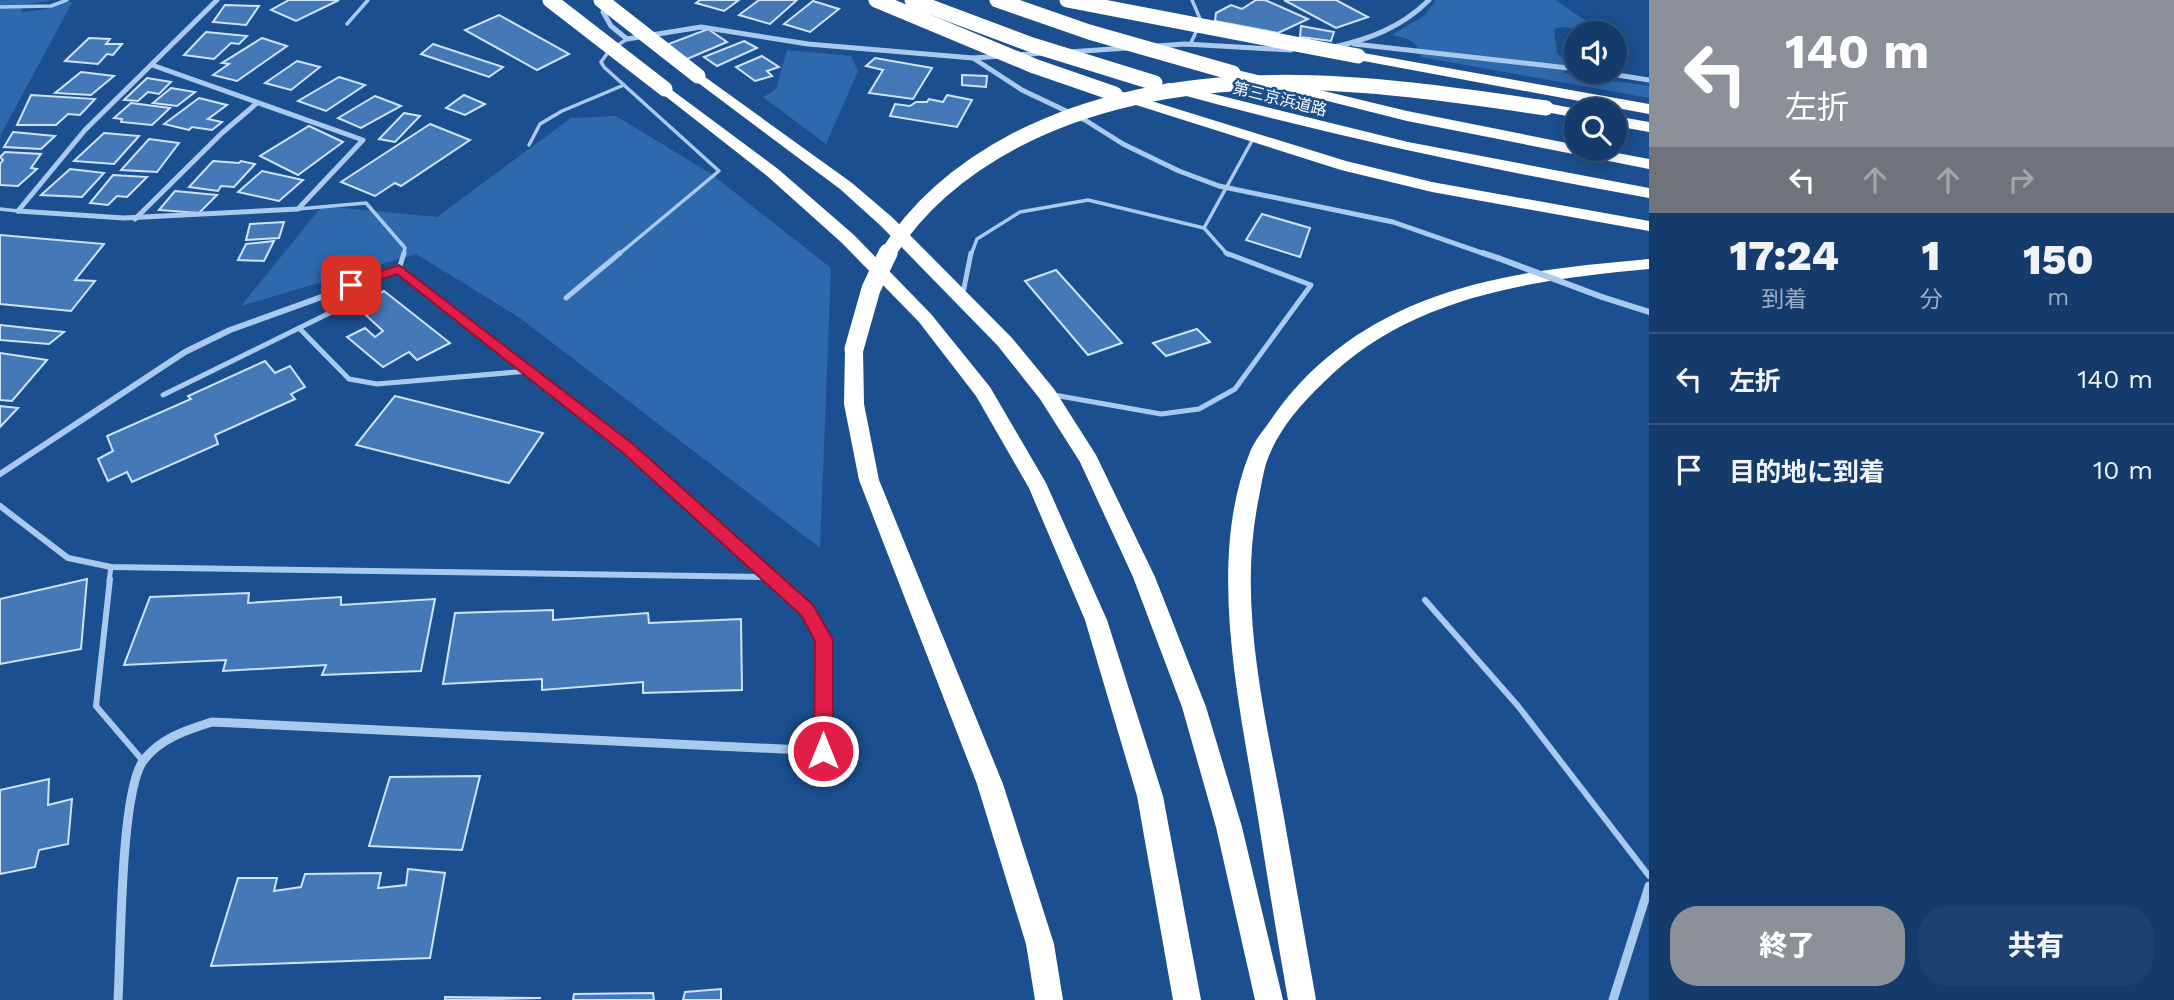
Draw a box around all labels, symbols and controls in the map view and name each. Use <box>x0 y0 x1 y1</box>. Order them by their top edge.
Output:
map controls <box>1564 21 1627 161</box>
button: sound <box>1564 21 1627 84</box>
text: 140 m <box>1785 22 1929 80</box>
icon: left <box>1670 28 1761 119</box>
street label: 第三京浜道路 <box>1231 78 1329 120</box>
text: 左折 <box>1785 88 1849 126</box>
button: search <box>1564 98 1627 161</box>
icon: left <box>1783 161 1821 199</box>
icon: ahead <box>1856 161 1894 199</box>
icon: ahead <box>1929 161 1967 199</box>
icon: right <box>2002 161 2040 199</box>
text: 17:24 <box>1730 231 1839 280</box>
text: 1 <box>1922 231 1940 280</box>
text: 150 <box>2023 235 2093 284</box>
pin <box>321 255 381 315</box>
icon: arrive <box>332 266 370 304</box>
text: m <box>2047 284 2069 311</box>
text: 到着 <box>1761 286 1807 313</box>
text: 分 <box>1919 286 1942 313</box>
icon: left <box>1670 360 1708 398</box>
text: 140 m <box>2077 364 2153 394</box>
text: 左折 <box>1729 366 1781 396</box>
icon: arrive <box>1670 451 1708 489</box>
text: 10 m <box>2093 455 2153 485</box>
text: 目的地に到着 <box>1729 457 1885 487</box>
position arrow <box>786 714 860 788</box>
button: 終了 <box>1670 906 1905 986</box>
button: 共有 <box>1919 906 2153 986</box>

